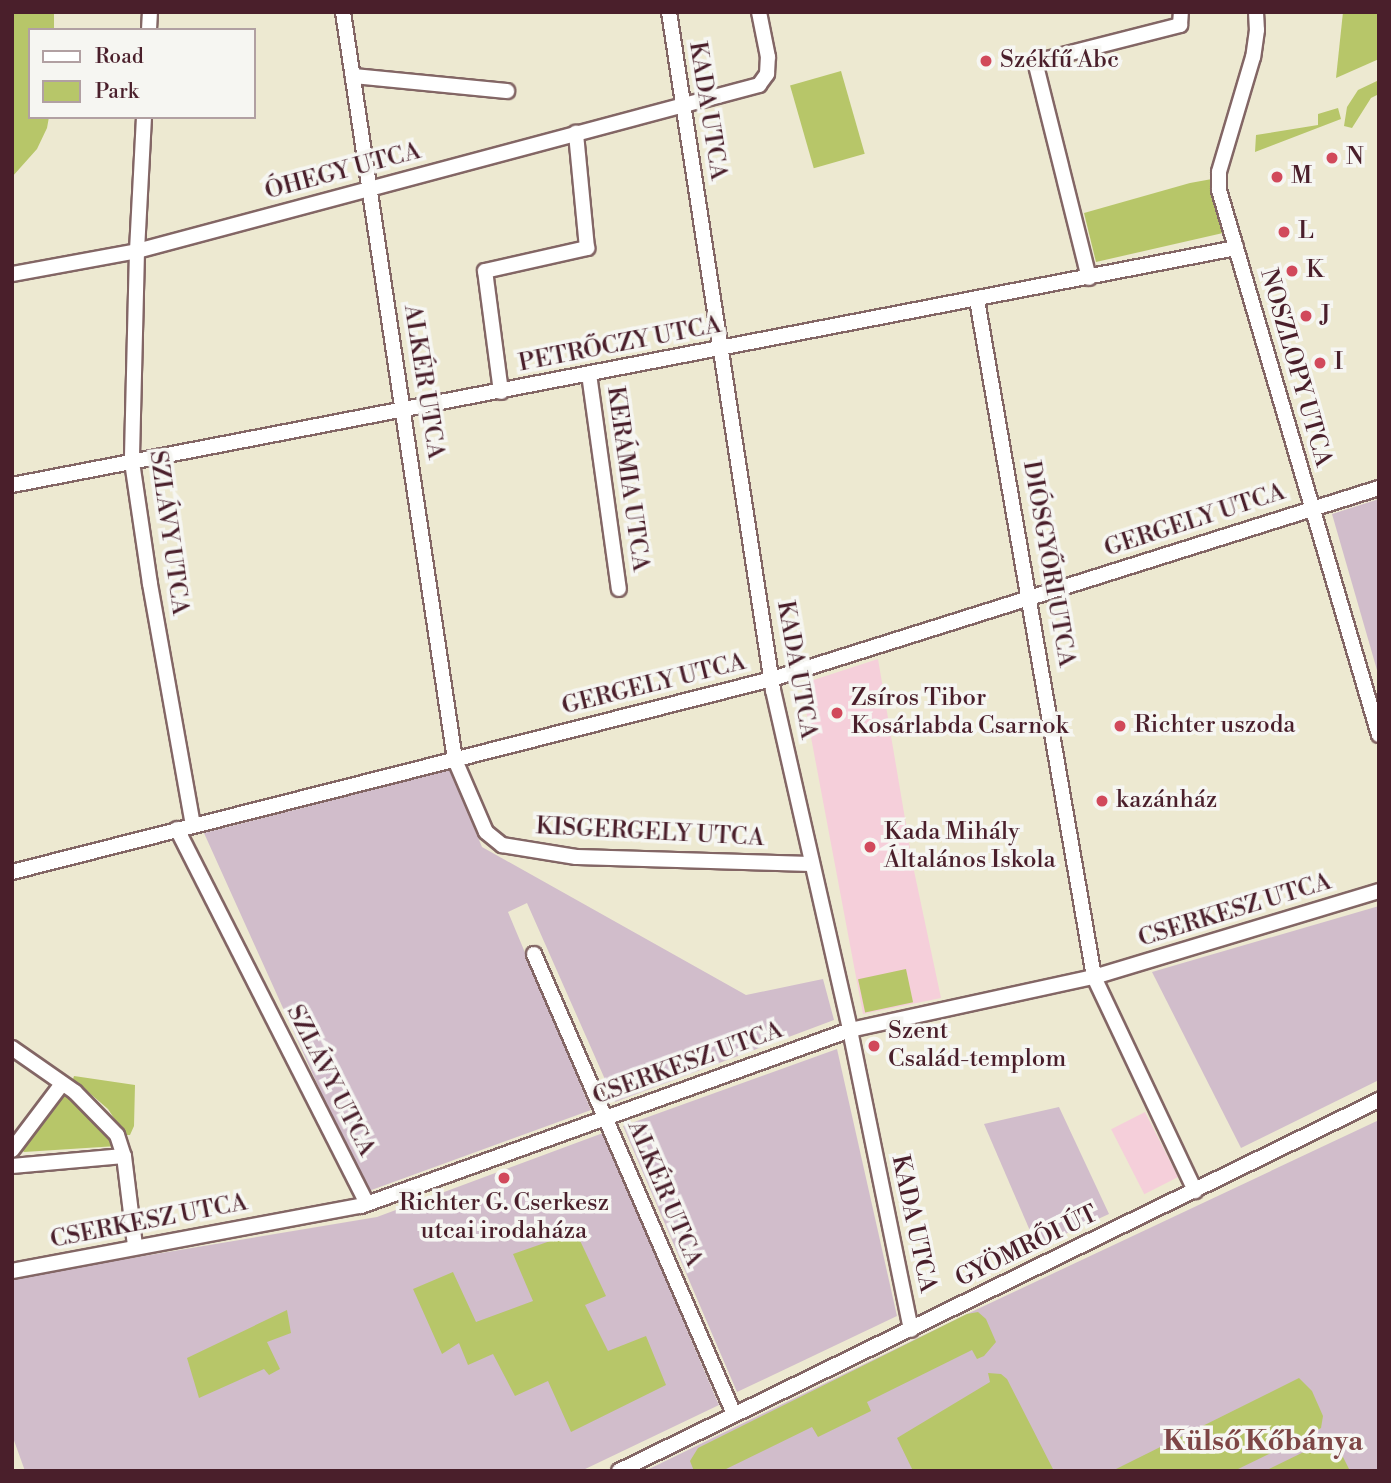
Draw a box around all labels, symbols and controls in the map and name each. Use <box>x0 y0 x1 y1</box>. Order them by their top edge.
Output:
legend <box>28 28 256 119</box>
street label: KADA UTCA <box>682 40 732 182</box>
text: Road <box>95 44 144 70</box>
place label: Székfű Abc <box>1000 47 1119 75</box>
marker: Székfű Abc <box>978 53 994 69</box>
text: Park <box>95 79 139 105</box>
street label: ÓHEGY UTCA <box>262 137 424 207</box>
place label: N <box>1346 144 1364 172</box>
marker: N <box>1324 150 1340 166</box>
place label: M <box>1291 163 1312 191</box>
marker: M <box>1269 169 1285 185</box>
place label: L <box>1298 218 1314 246</box>
marker: L <box>1276 224 1292 240</box>
place label: K <box>1306 257 1323 285</box>
marker: K <box>1284 263 1300 279</box>
street label: NOSZLOPY UTCA <box>1253 266 1337 470</box>
place label: J <box>1320 302 1331 330</box>
street label: ALKÉR UTCA <box>397 303 449 461</box>
marker: J <box>1298 308 1314 324</box>
street label: PETRŐCZY UTCA <box>516 311 724 379</box>
place label: I <box>1334 349 1343 377</box>
marker: I <box>1312 355 1328 371</box>
street label: KERÁMIA UTCA <box>600 385 654 573</box>
street label: SZLÁVY UTCA <box>142 449 194 617</box>
street label: DIÓSGYŐRI UTCA <box>1016 459 1080 669</box>
street label: GERGELY UTCA <box>1101 478 1289 564</box>
street label: KADA UTCA <box>770 599 822 741</box>
street label: GERGELY UTCA <box>559 648 749 722</box>
place label: Zsíros Tibor Kosárlabda Csarnok <box>851 685 1068 741</box>
marker: Zsíros Tibor Kosárlabda Csarnok <box>829 705 845 721</box>
place label: Richter uszoda <box>1134 712 1295 740</box>
marker: Richter uszoda <box>1112 718 1128 734</box>
place label: kazánház <box>1116 787 1217 815</box>
marker: kazánház <box>1094 793 1110 809</box>
street label: KISGERGELY UTCA <box>535 813 765 853</box>
place label: Kada Mihály Általános Iskola <box>884 819 1056 875</box>
marker: Kada Mihály Általános Iskola <box>862 839 878 855</box>
street label: CSERKESZ UTCA <box>1135 868 1335 954</box>
street label: SZLÁVY UTCA <box>280 1001 380 1161</box>
street label: CSERKESZ UTCA <box>589 1016 787 1112</box>
place label: Szent Család-templom <box>888 1018 1066 1074</box>
marker: Szent Család-templom <box>866 1038 882 1054</box>
street label: ALKÉR UTCA <box>620 1117 708 1271</box>
street label: KADA UTCA <box>884 1153 942 1295</box>
marker: Richter G. Cserkesz utcai irodaháza <box>496 1170 512 1186</box>
street label: CSERKESZ UTCA <box>48 1189 250 1255</box>
place label: Richter G. Cserkesz utcai irodaháza <box>399 1190 609 1246</box>
street label: GYÖMRŐI ÚT <box>951 1200 1103 1294</box>
district label: Külső Kőbánya <box>1163 1425 1363 1459</box>

